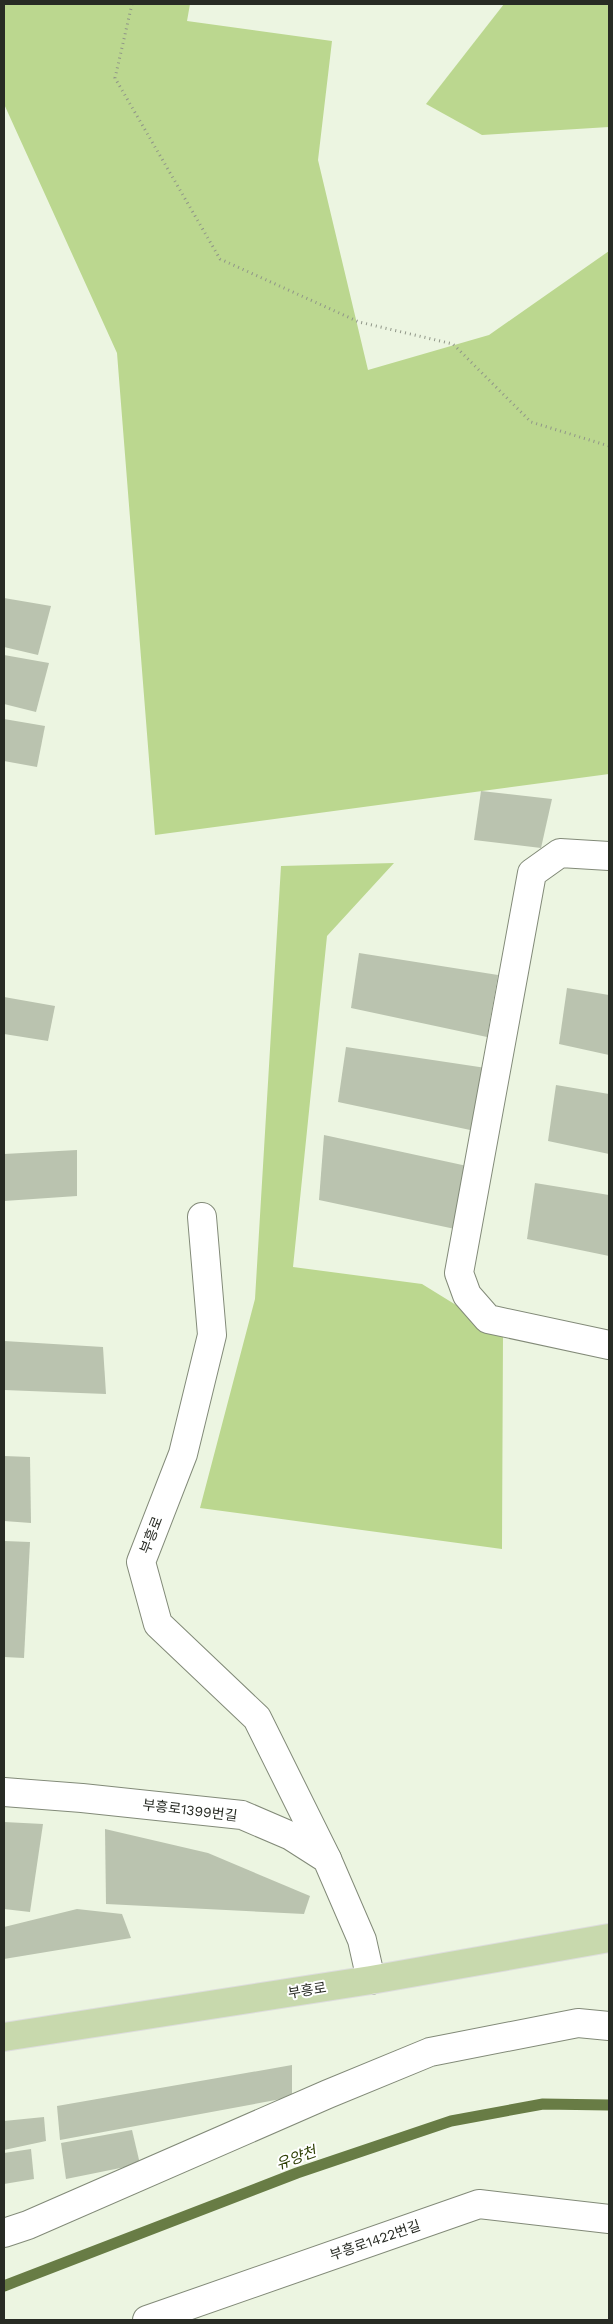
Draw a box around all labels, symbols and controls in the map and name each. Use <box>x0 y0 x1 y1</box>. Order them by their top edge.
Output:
street label: 부흥로 <box>137 1514 165 1556</box>
street label: 부흥로1399번길 <box>142 1796 238 1824</box>
street label: 부흥로 <box>287 1979 327 2001</box>
water label: 유양천 <box>273 2142 321 2174</box>
street label: 부흥로1422번길 <box>328 2217 422 2263</box>

